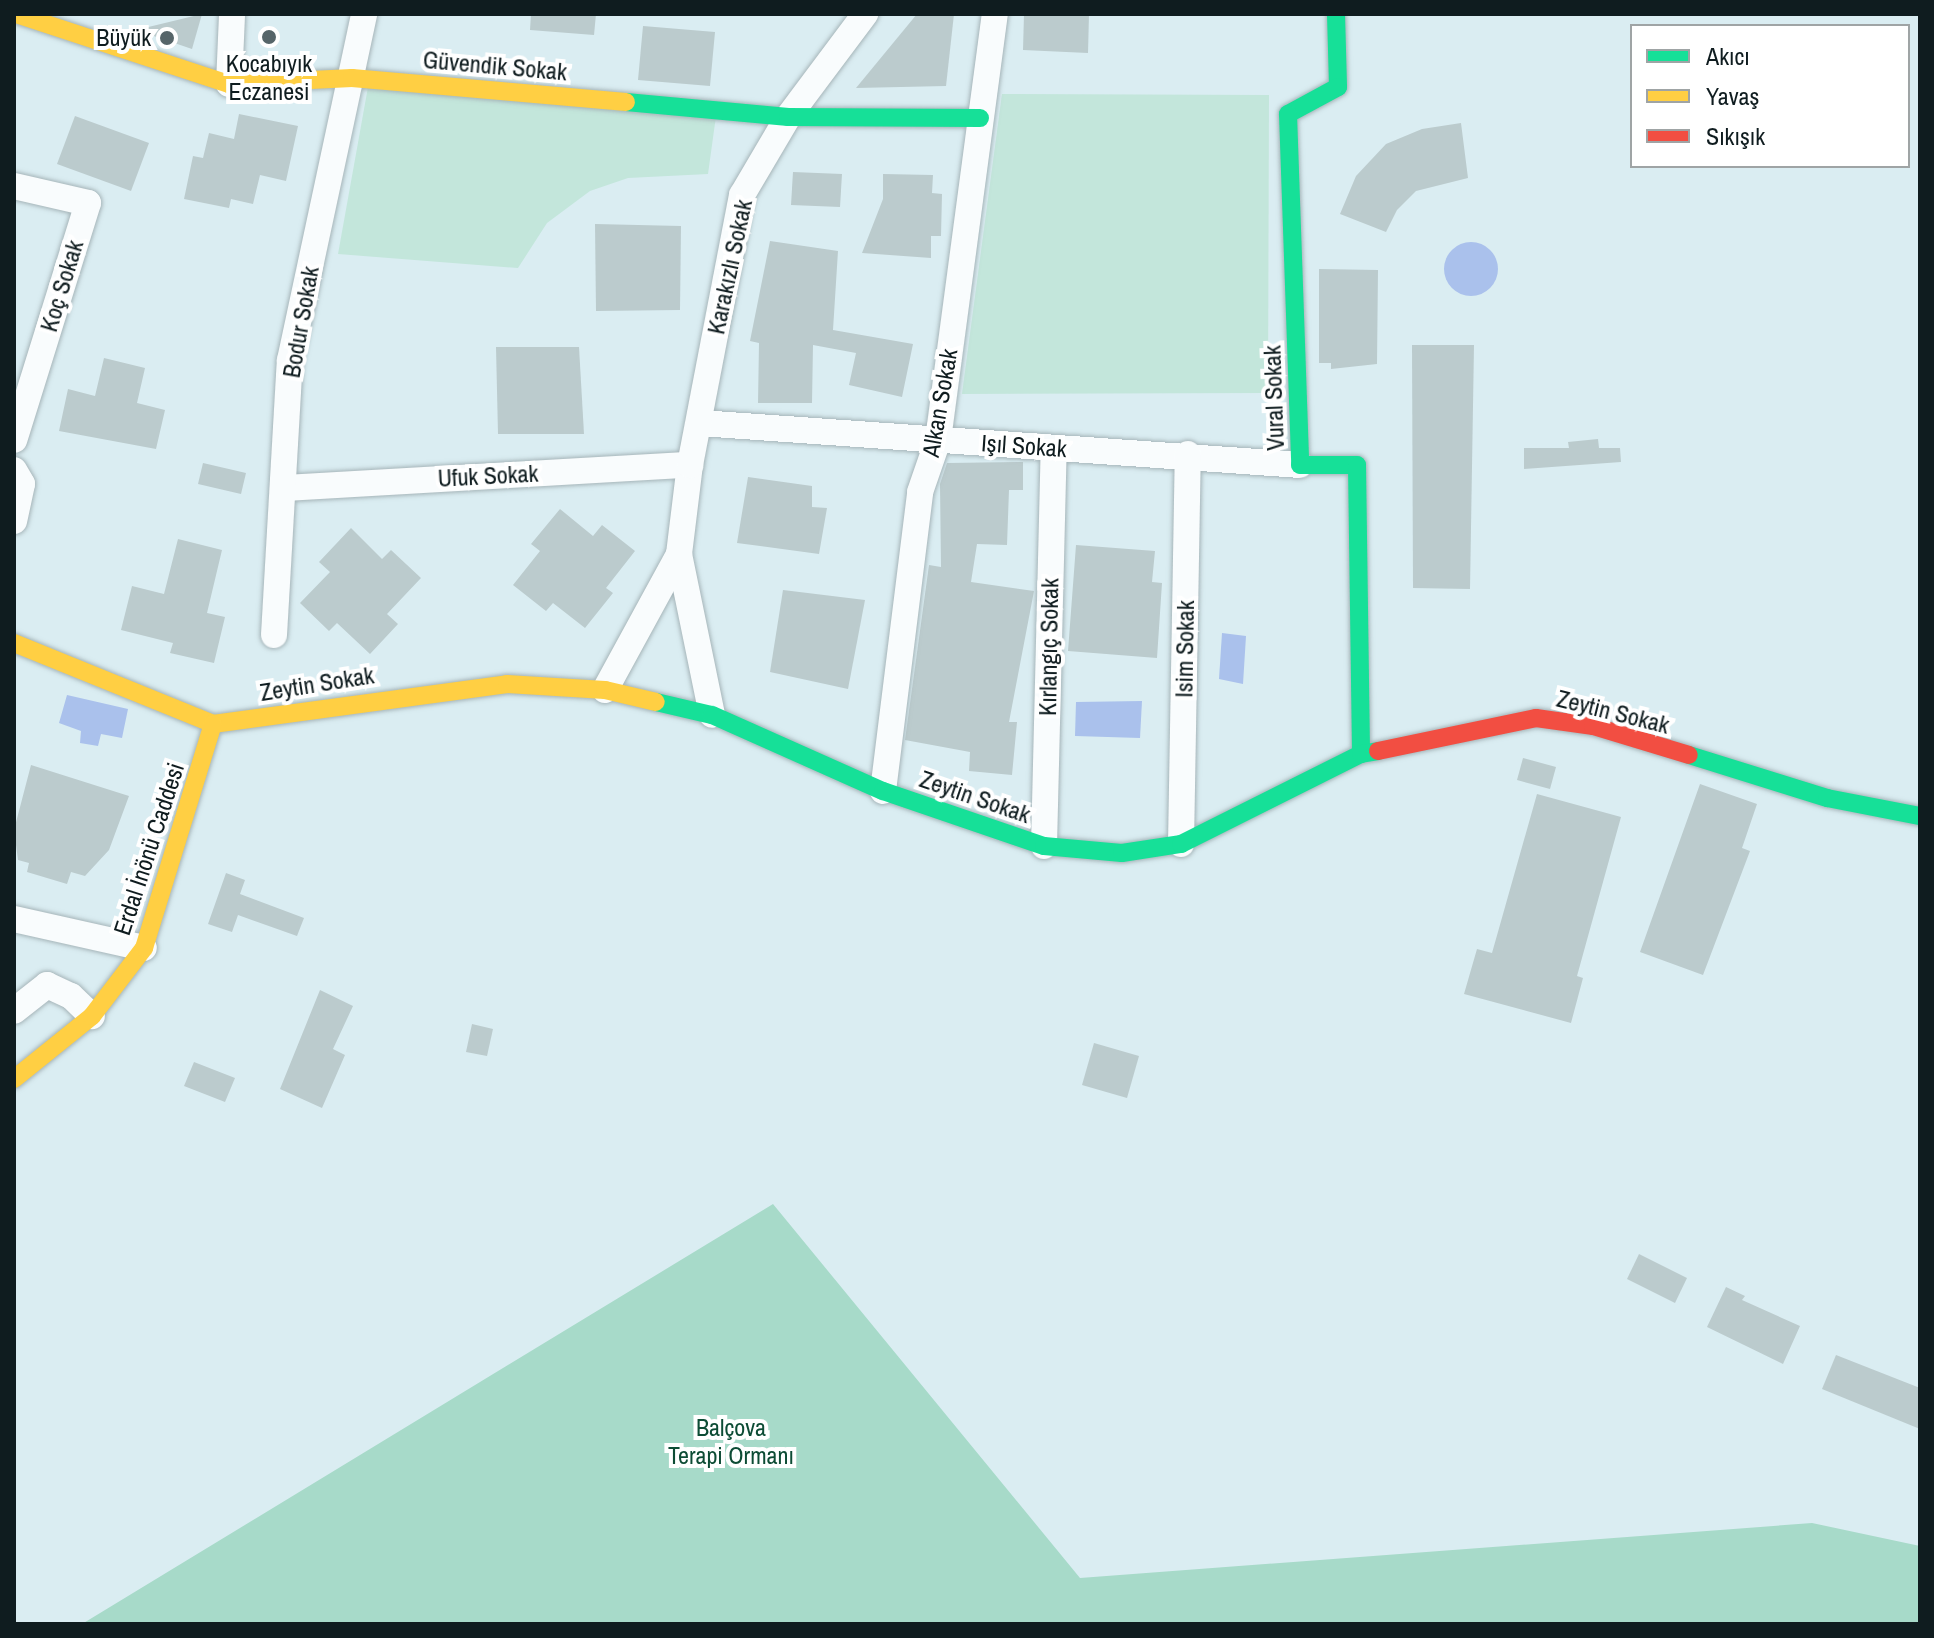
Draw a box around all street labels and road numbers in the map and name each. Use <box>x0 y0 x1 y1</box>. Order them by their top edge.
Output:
street label: Güvendik Sokak <box>422 45 568 87</box>
street label: Karakızlı Sokak <box>702 197 758 337</box>
street label: Koç Sokak <box>34 237 90 335</box>
street label: Bodur Sokak <box>277 264 325 380</box>
street label: Vural Sokak <box>1258 345 1290 451</box>
street label: Alkan Sokak <box>916 347 964 459</box>
street label: Işıl Sokak <box>980 429 1068 463</box>
street label: Ufuk Sokak <box>437 459 539 493</box>
street label: Kırlangıç Sokak <box>1033 578 1065 716</box>
street label: Isim Sokak <box>1170 600 1200 698</box>
street label: Zeytin Sokak <box>258 661 376 707</box>
street label: Zeytin Sokak <box>1554 684 1672 740</box>
street label: Erdal İnönü Caddesi <box>108 759 190 939</box>
street label: Zeytin Sokak <box>916 765 1034 829</box>

